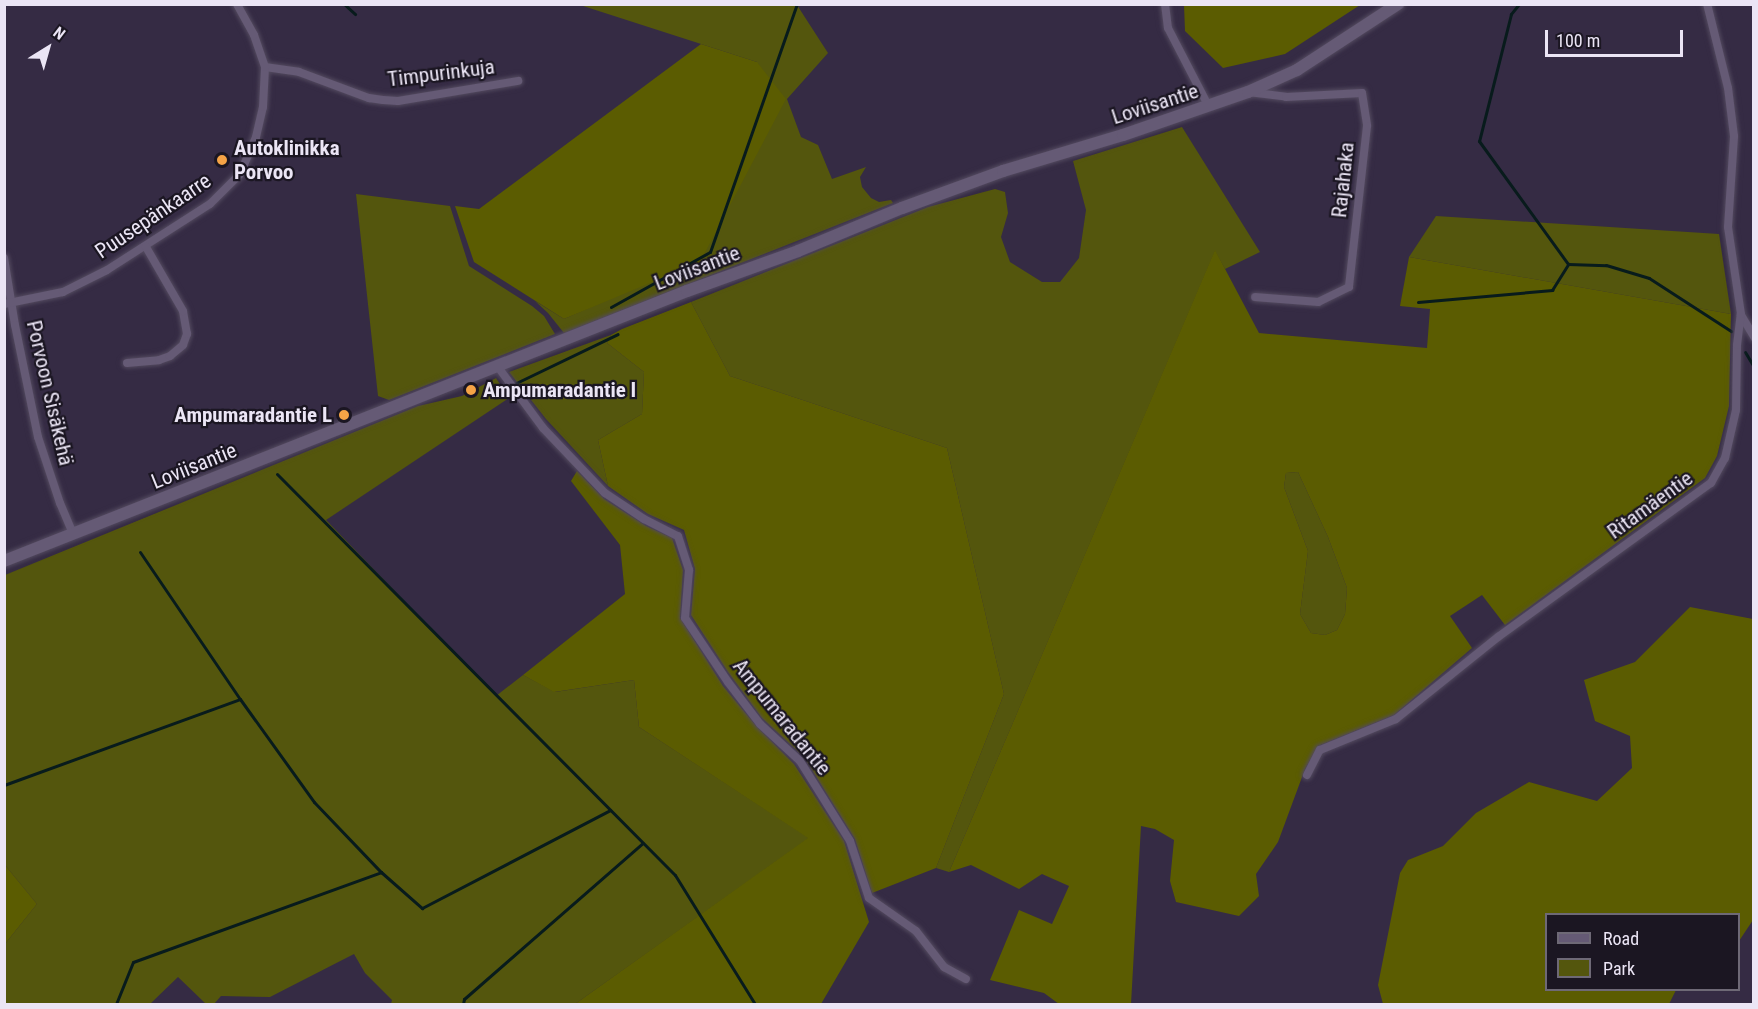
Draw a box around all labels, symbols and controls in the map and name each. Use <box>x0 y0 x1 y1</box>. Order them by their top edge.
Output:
north arrow <box>18 18 78 78</box>
scale bar <box>1548 18 1686 56</box>
text: N <box>49 23 69 44</box>
text: 100 m <box>1556 30 1600 51</box>
street label: Timpurinkuja <box>386 54 496 92</box>
street label: Loviisantie <box>1108 78 1202 130</box>
place label: Autoklinikka Porvoo <box>234 135 340 185</box>
street label: Rajahaka <box>1327 141 1359 219</box>
marker: Autoklinikka Porvoo <box>215 153 229 167</box>
street label: Puusepänkaarre <box>90 168 216 264</box>
street label: Loviisantie <box>651 240 743 296</box>
street label: Porvoon Sisäkehä <box>21 318 79 468</box>
place label: Ampumaradantie I <box>483 377 636 403</box>
marker: Ampumaradantie I <box>464 383 478 397</box>
place label: Ampumaradantie L <box>174 402 332 428</box>
marker: Ampumaradantie L <box>337 408 351 422</box>
street label: Loviisantie <box>148 438 240 494</box>
street label: Ritamäentie <box>1603 466 1697 544</box>
street label: Ampumaradantie <box>728 654 836 780</box>
legend <box>1545 913 1740 991</box>
text: Road <box>1603 928 1639 949</box>
text: Park <box>1603 958 1635 979</box>

